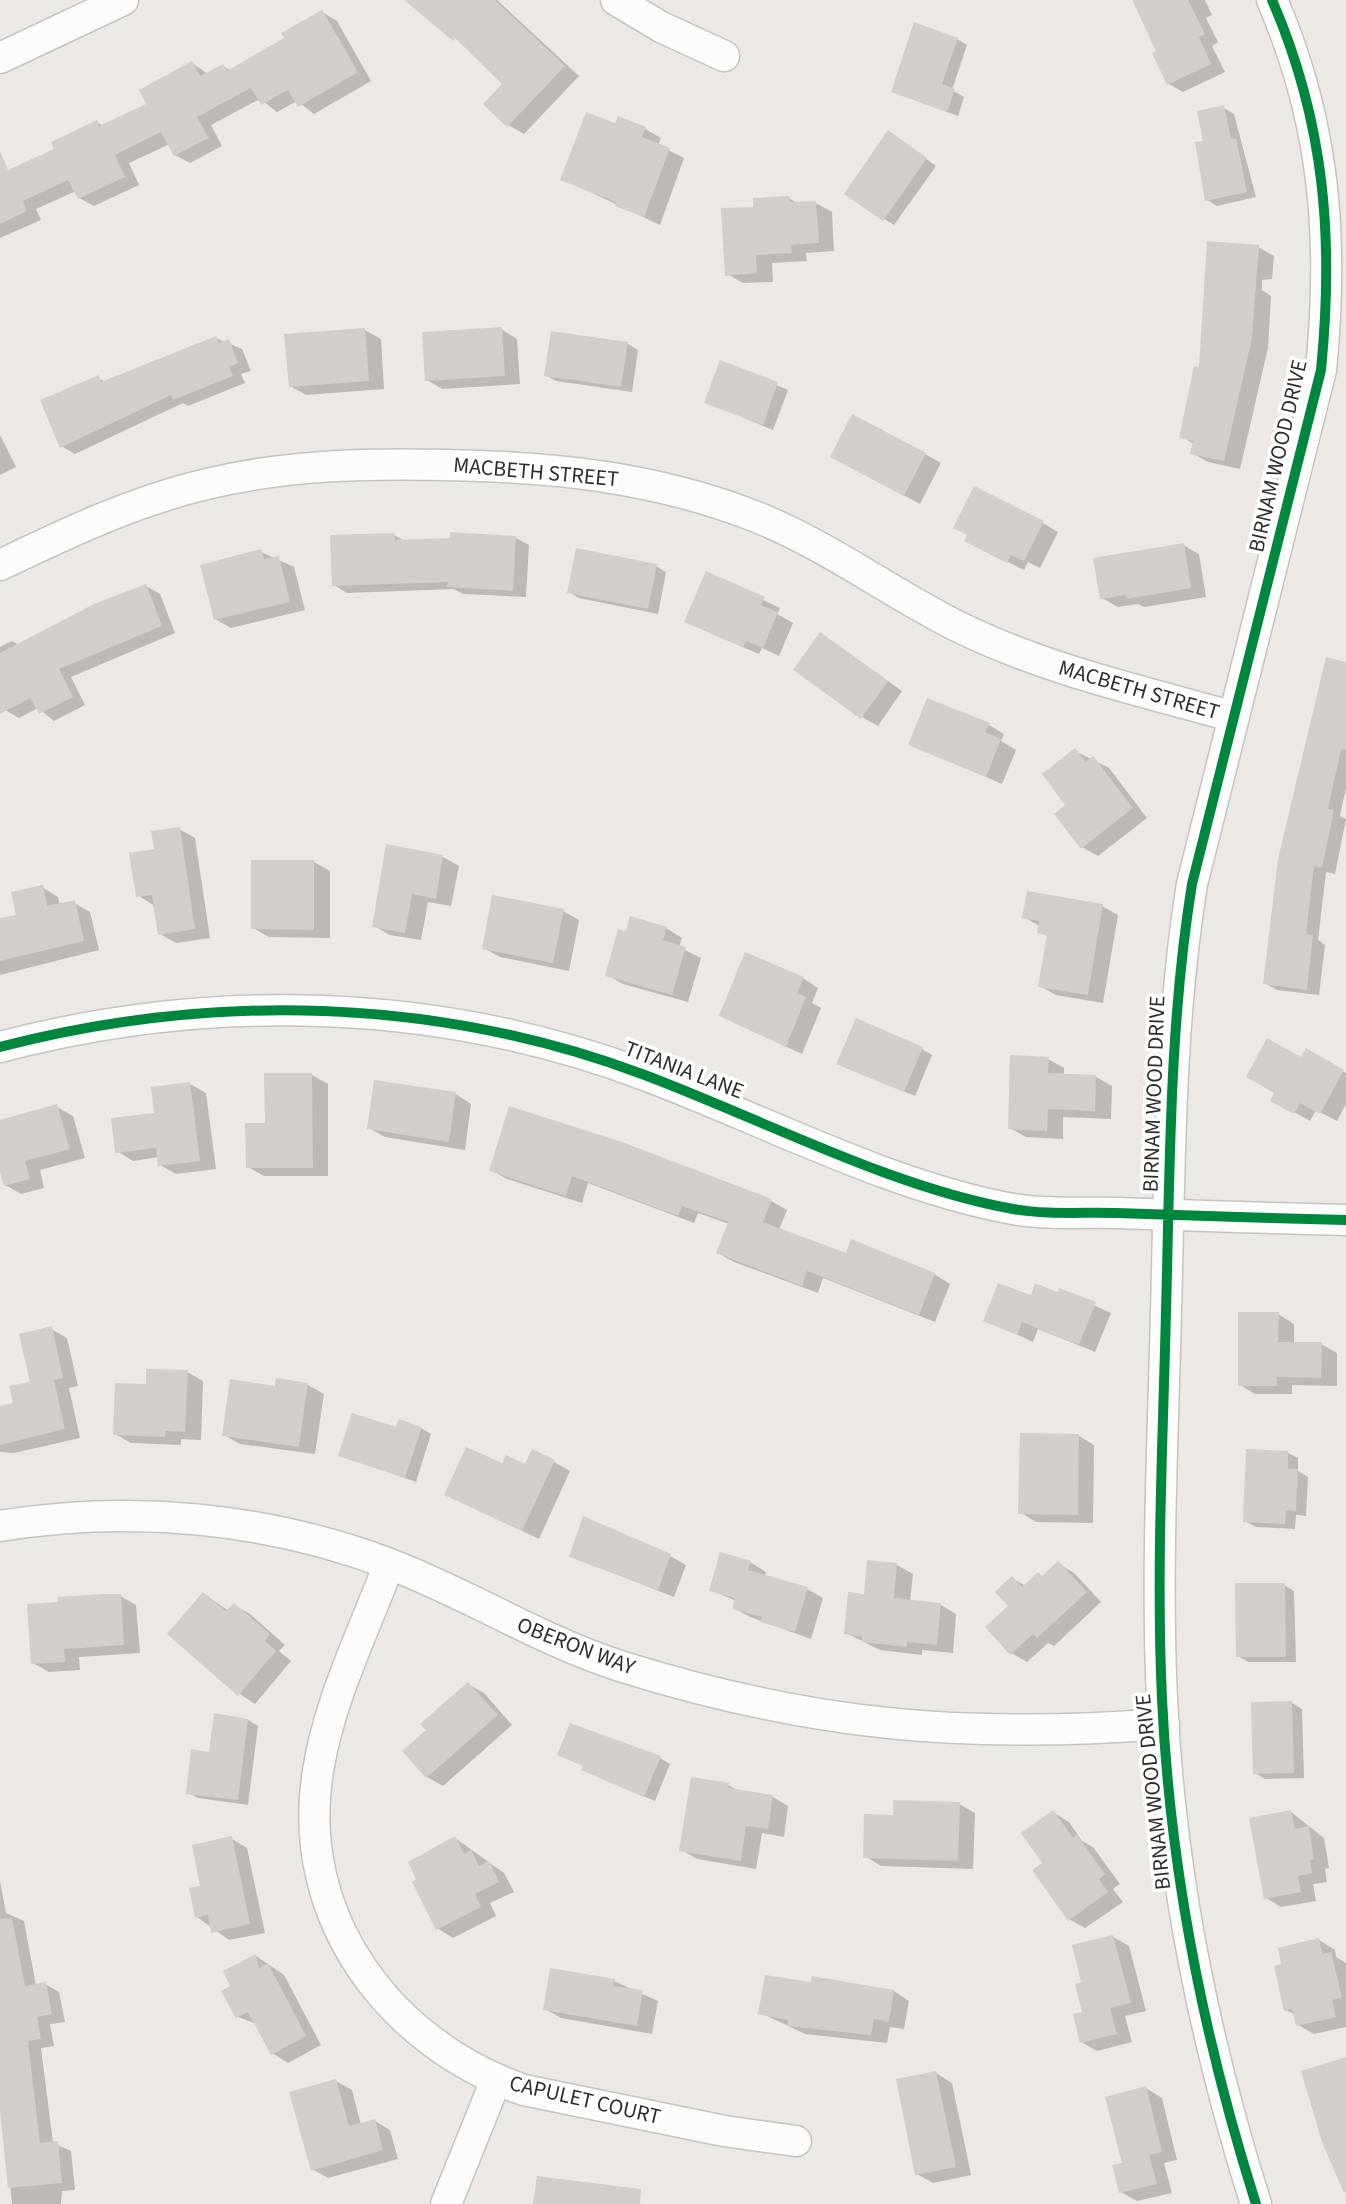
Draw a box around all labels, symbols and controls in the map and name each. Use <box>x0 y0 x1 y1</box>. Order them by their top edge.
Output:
street label: BIRNAM WOOD DRIVE <box>1240 356 1316 556</box>
street label: MACBETH STREET <box>452 449 620 495</box>
street label: MACBETH STREET <box>1055 652 1223 728</box>
street label: BIRNAM WOOD DRIVE <box>1135 995 1173 1193</box>
street label: TITANIA LANE <box>620 1033 748 1107</box>
street label: OBERON WAY <box>512 1609 640 1683</box>
street label: BIRNAM WOOD DRIVE <box>1127 1692 1179 1892</box>
street label: CAPULET COURT <box>506 2067 664 2133</box>

